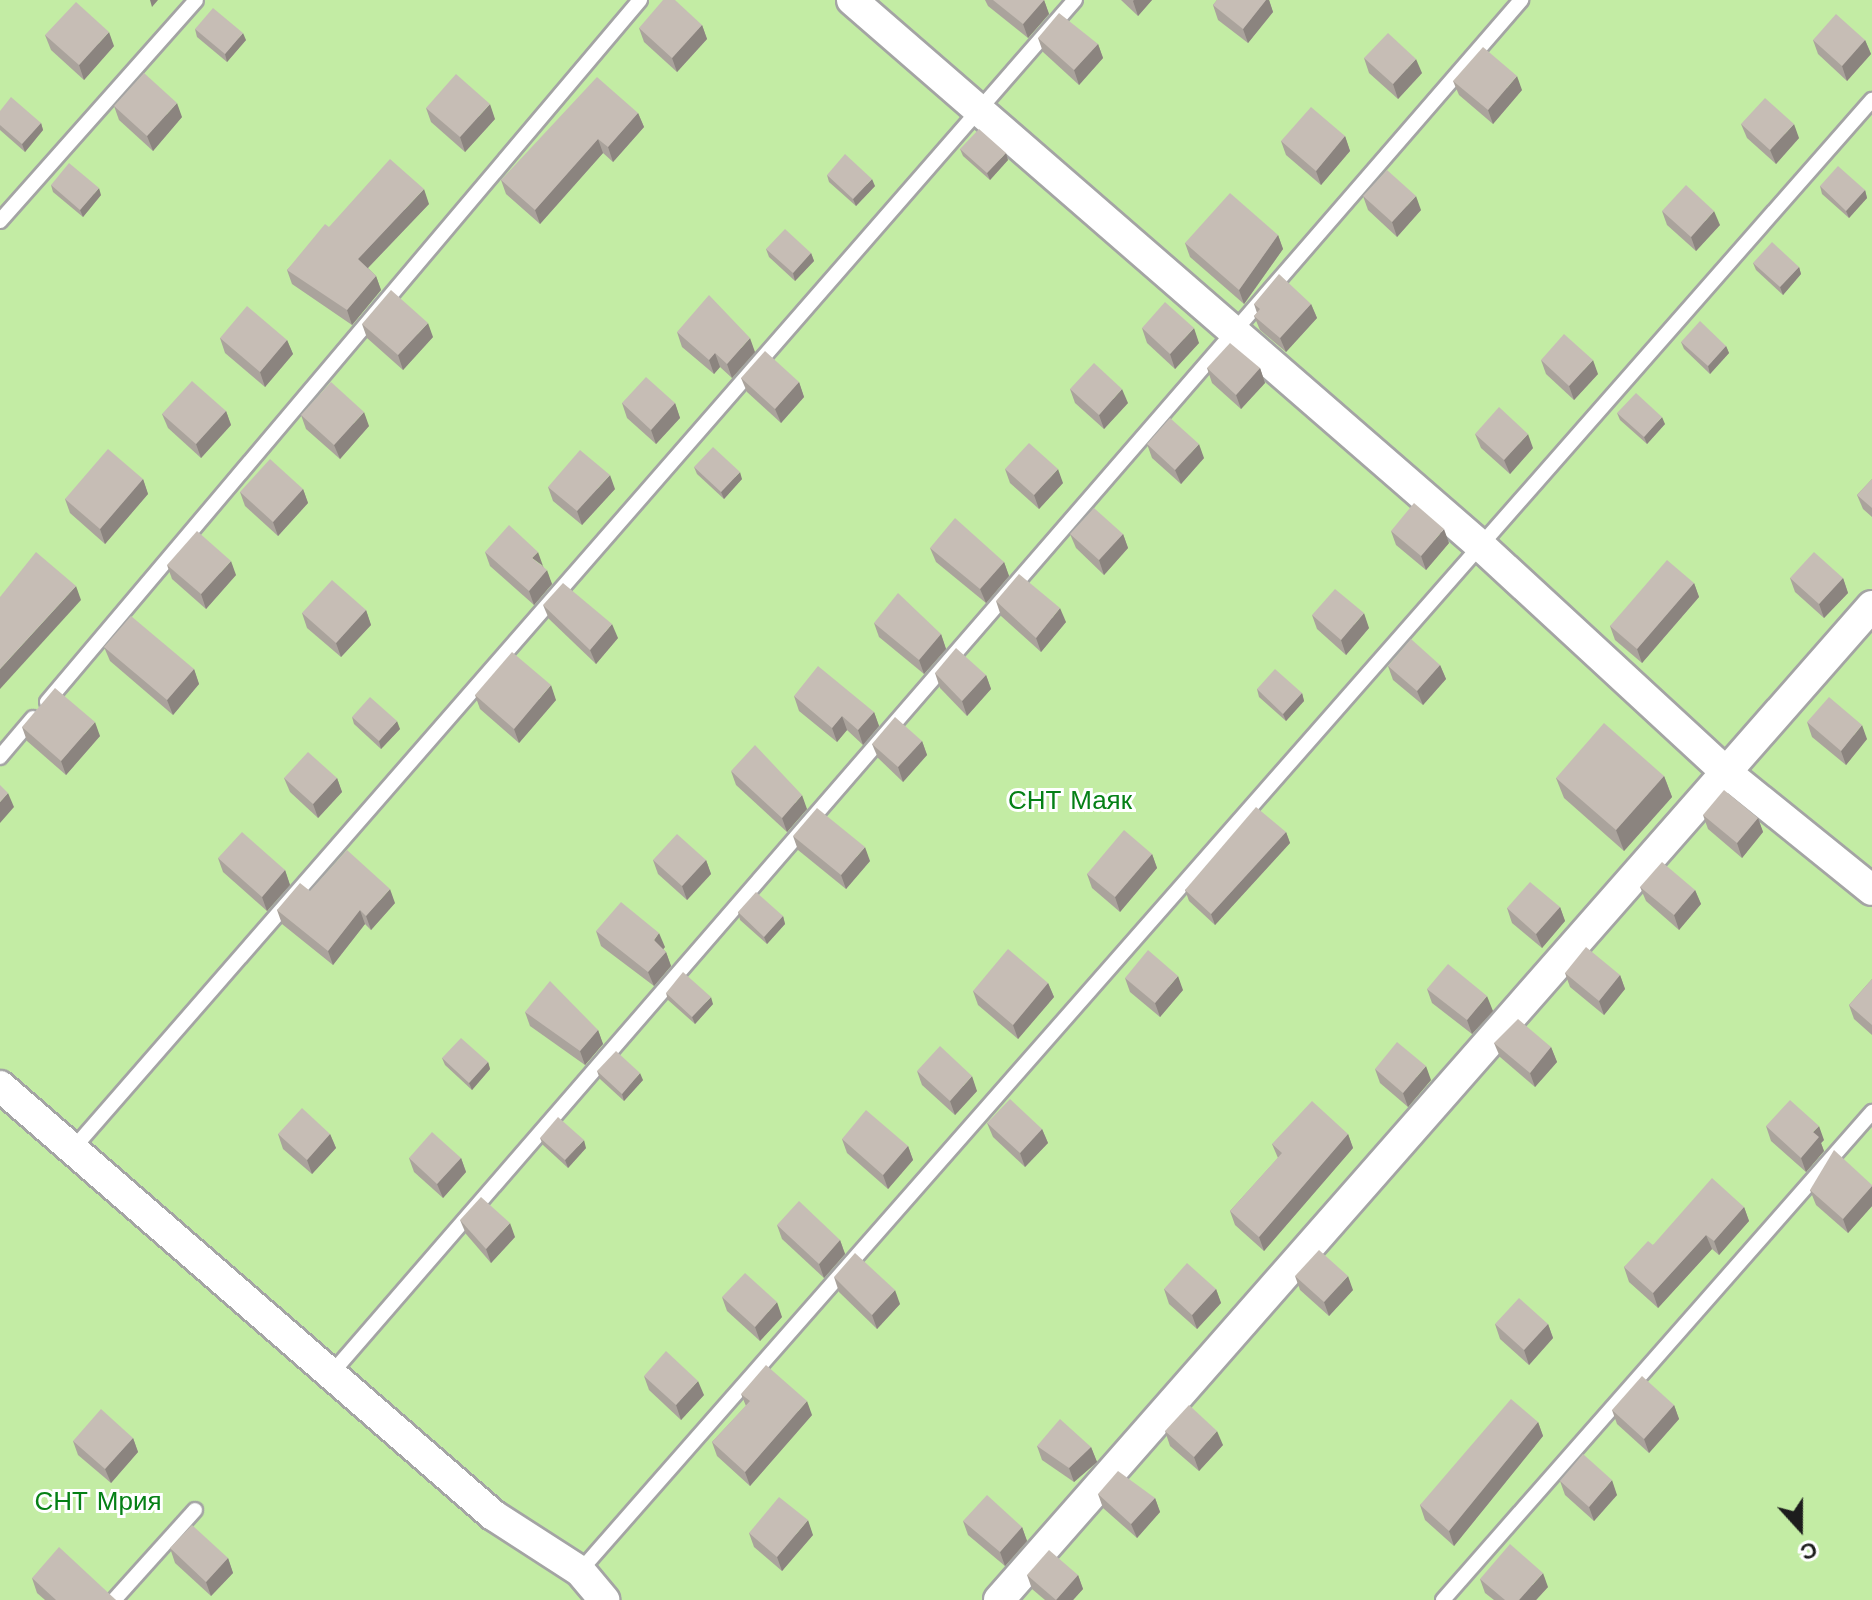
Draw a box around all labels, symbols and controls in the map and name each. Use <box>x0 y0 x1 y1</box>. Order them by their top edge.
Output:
park label: СНТ Маяк <box>1008 785 1132 817</box>
park label: СНТ Мрия <box>34 1486 162 1518</box>
north arrow <box>1760 1488 1840 1568</box>
text: С <box>1797 1536 1821 1565</box>

